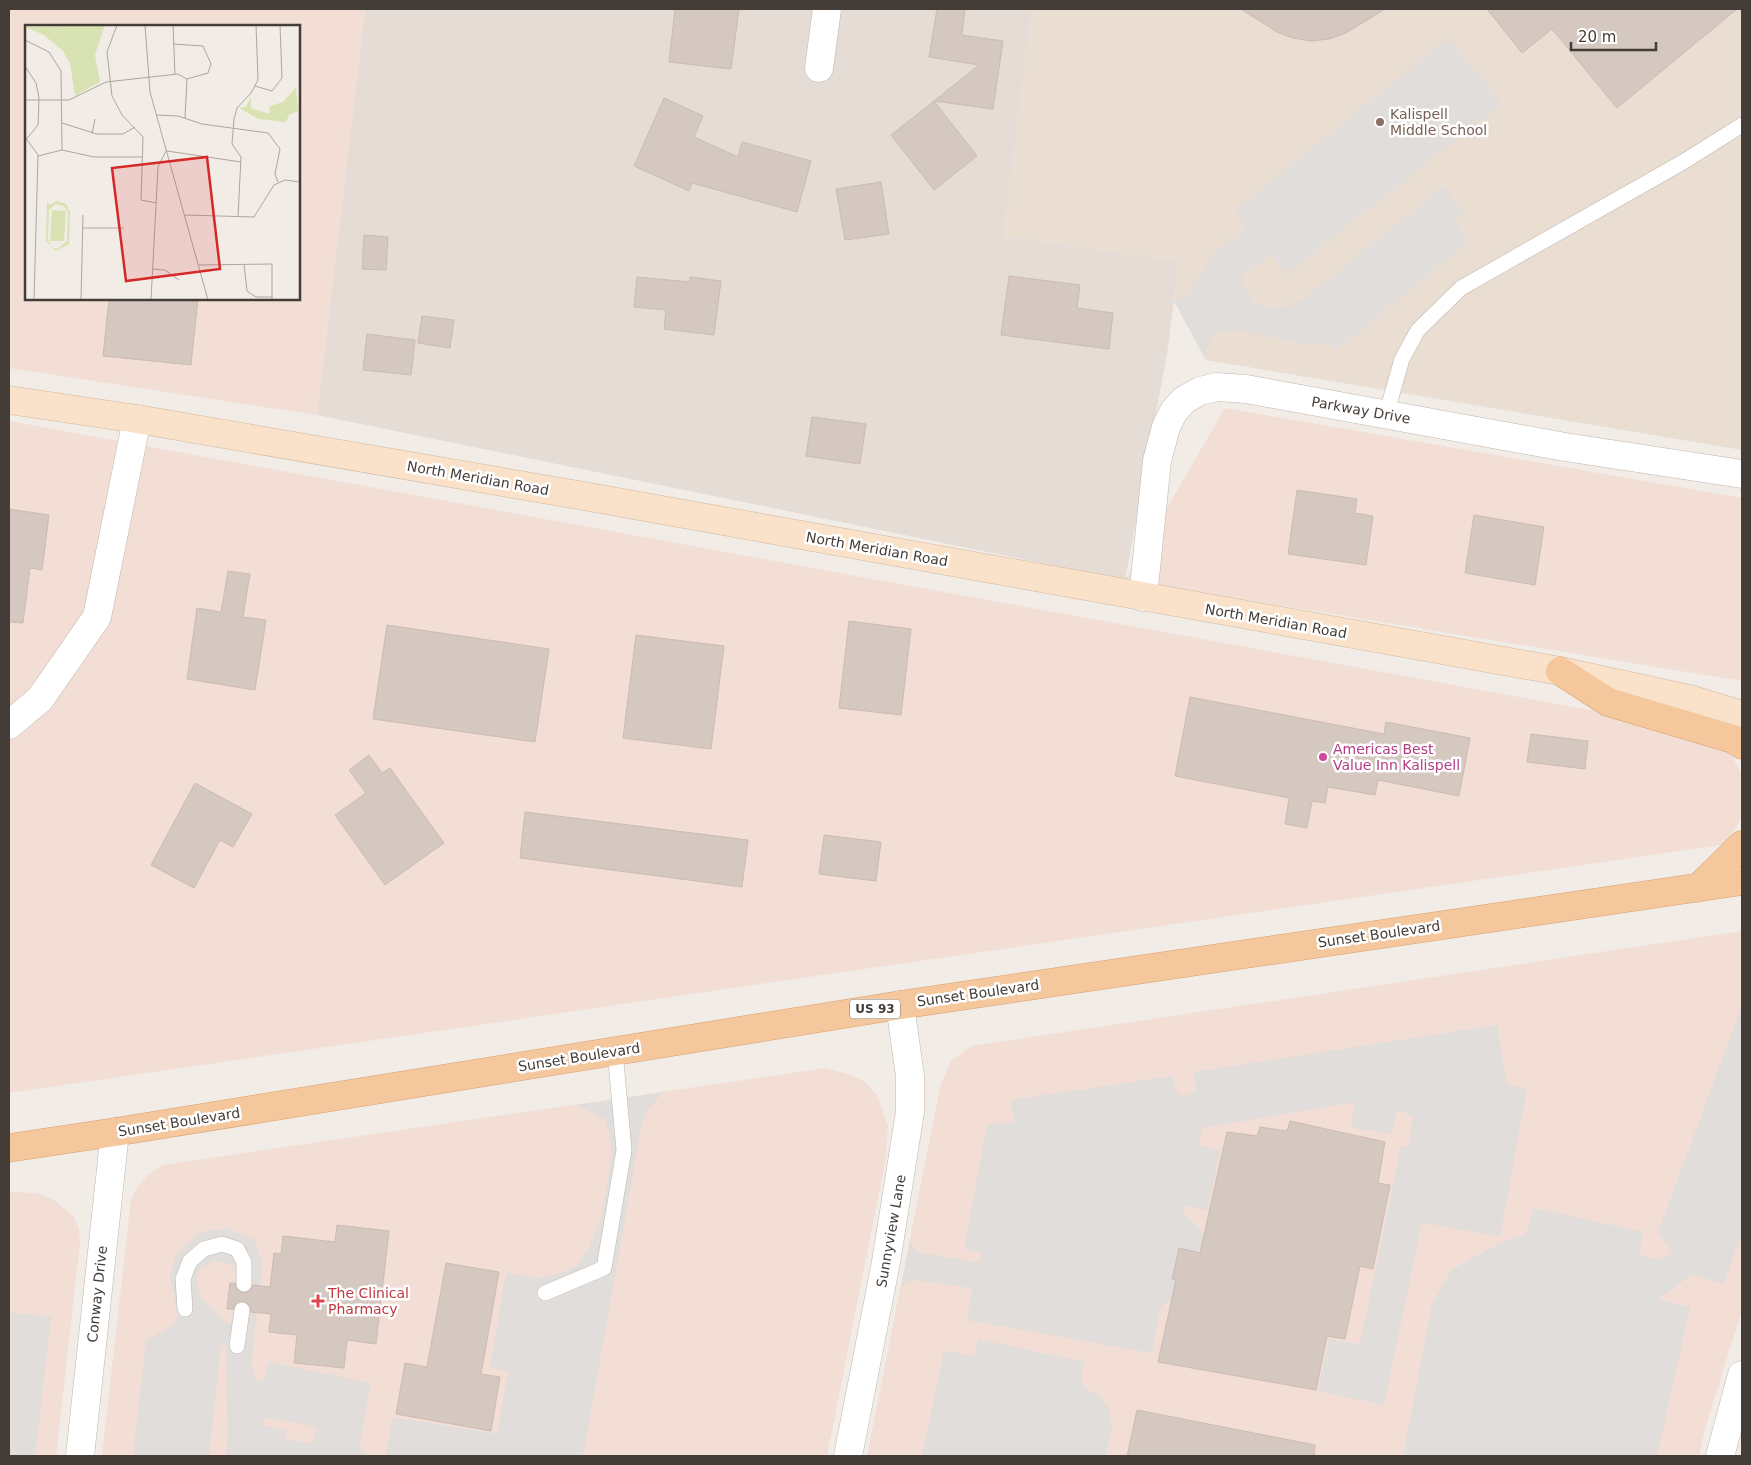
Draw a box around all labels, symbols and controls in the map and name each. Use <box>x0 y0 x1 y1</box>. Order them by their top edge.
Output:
scale bar <box>1571 20 1656 52</box>
inset map <box>25 25 300 300</box>
text: 20 m <box>1578 28 1616 46</box>
place label: Kalispell Middle School <box>1390 106 1487 138</box>
marker: Kalispell Middle School <box>1374 116 1386 128</box>
street label: Parkway Drive <box>1310 393 1412 427</box>
street label: North Meridian Road <box>406 458 550 498</box>
street label: North Meridian Road <box>805 529 949 569</box>
street label: North Meridian Road <box>1204 601 1348 641</box>
place label: Americas Best Value Inn Kalispell <box>1333 741 1460 773</box>
marker: Americas Best Value Inn Kalispell <box>1317 751 1329 763</box>
street label: Sunset Boulevard <box>1317 917 1441 951</box>
street label: Sunset Boulevard <box>916 976 1040 1010</box>
road number: US 93 <box>850 1000 900 1019</box>
street label: Sunset Boulevard <box>517 1039 641 1075</box>
street label: Sunset Boulevard <box>117 1104 241 1140</box>
street label: Sunnyview Lane <box>873 1173 909 1289</box>
street label: Conway Drive <box>84 1245 110 1343</box>
place label: The Clinical Pharmacy <box>327 1285 409 1317</box>
marker: The Clinical Pharmacy <box>312 1295 324 1307</box>

